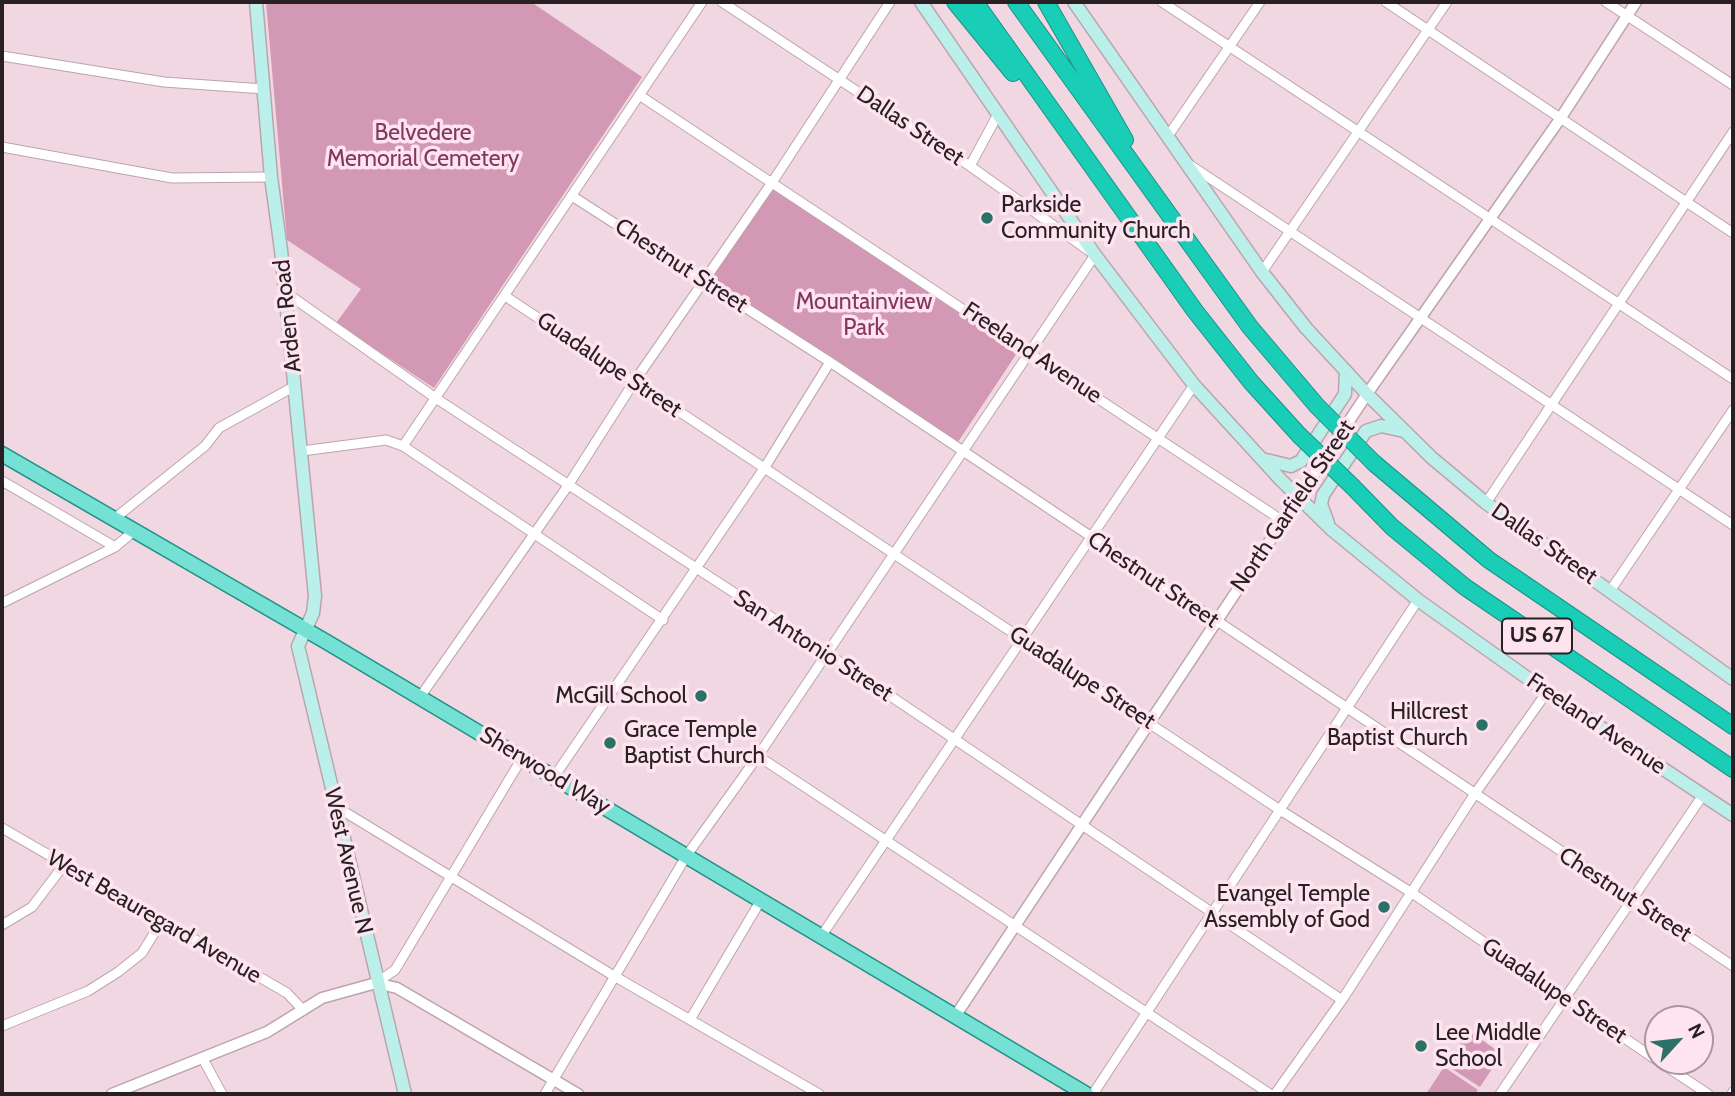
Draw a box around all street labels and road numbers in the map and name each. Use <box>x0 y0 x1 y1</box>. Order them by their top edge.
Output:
street label: Dallas Street <box>851 80 969 172</box>
street label: Chestnut Street <box>609 213 753 319</box>
street label: Arden Road <box>268 258 308 374</box>
street label: Freeland Avenue <box>957 296 1107 410</box>
street label: Guadalupe Street <box>531 306 687 424</box>
street label: North Garfield Street <box>1225 415 1361 597</box>
street label: Dallas Street <box>1486 497 1602 591</box>
street label: Chestnut Street <box>1082 526 1224 634</box>
street label: San Antonio Street <box>728 584 898 708</box>
road number: US 67 <box>1502 618 1572 654</box>
street label: Guadalupe Street <box>1004 621 1160 735</box>
street label: Freeland Avenue <box>1521 667 1671 781</box>
street label: Sherwood Way <box>475 721 615 821</box>
street label: West Avenue N <box>318 785 378 937</box>
street label: Chestnut Street <box>1553 842 1697 948</box>
street label: West Beauregard Avenue <box>42 844 266 990</box>
street label: Guadalupe Street <box>1476 932 1632 1050</box>

